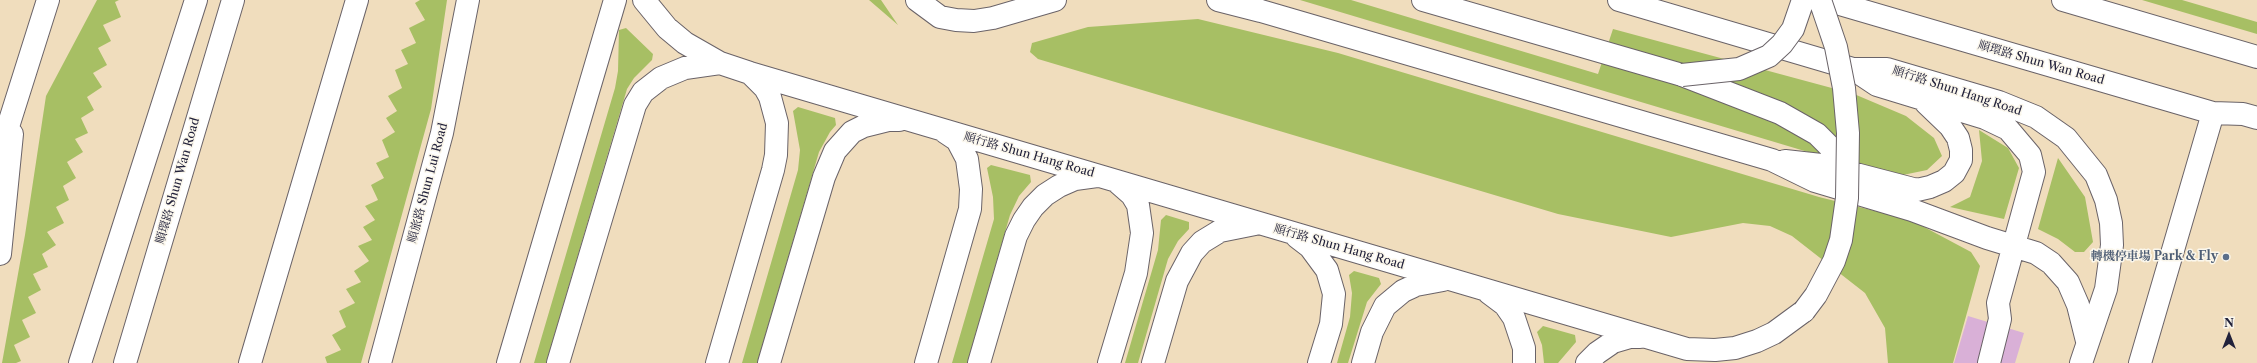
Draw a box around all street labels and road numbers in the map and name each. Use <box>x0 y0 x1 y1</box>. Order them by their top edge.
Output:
street label: 順環路 Shun Wan Road <box>1976 38 2106 88</box>
street label: 順行路 Shun Hang Road <box>1890 63 2024 119</box>
street label: 順環路 Shun Wan Road <box>153 116 203 246</box>
street label: 順旅路 Shun Lui Road <box>405 121 451 245</box>
street label: 順行路 Shun Hang Road <box>962 129 1096 181</box>
street label: 順行路 Shun Hang Road <box>1272 221 1406 273</box>

